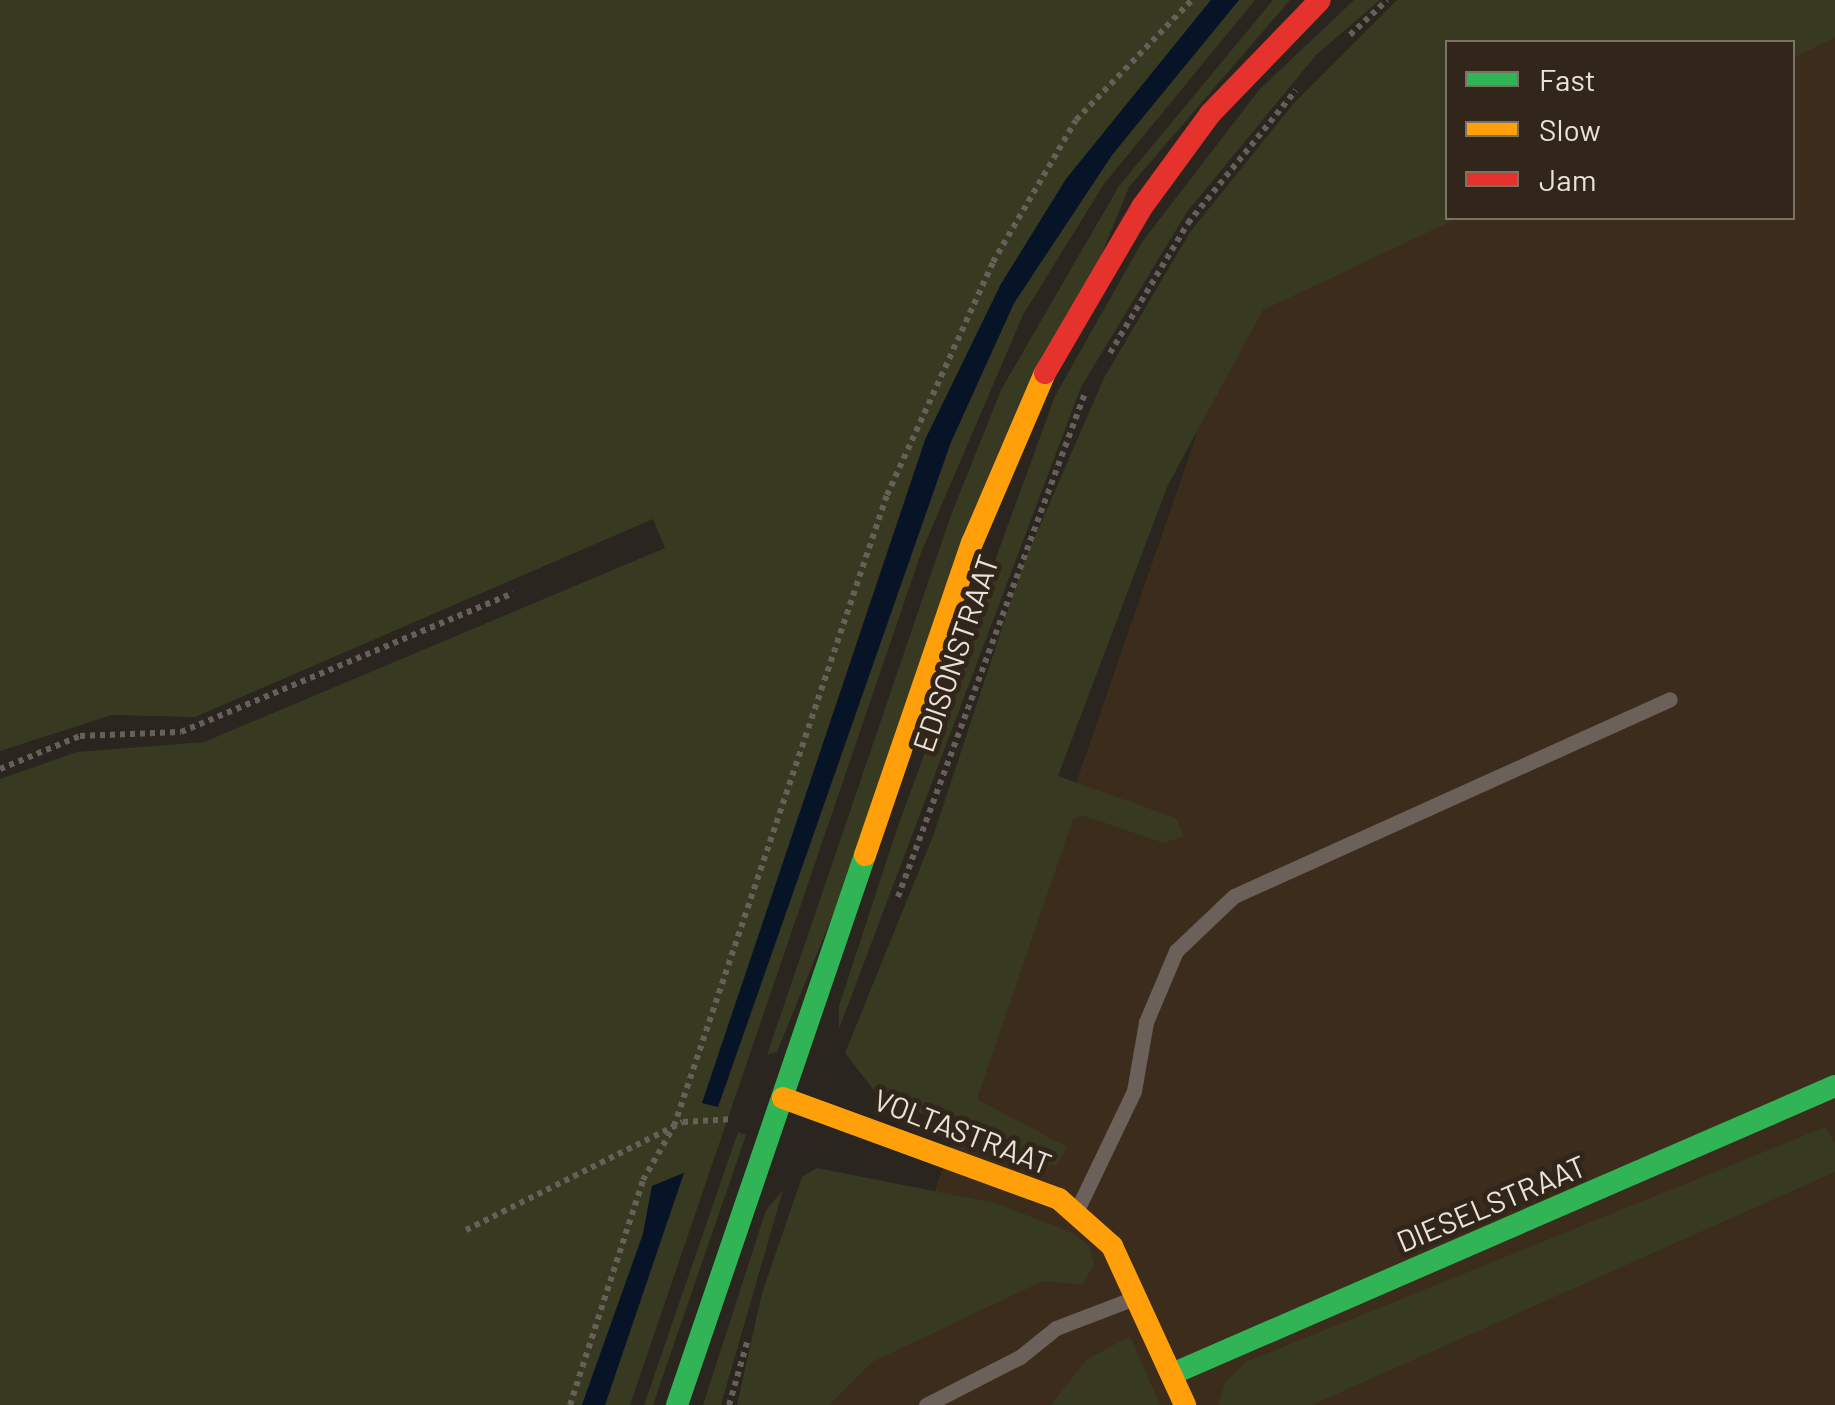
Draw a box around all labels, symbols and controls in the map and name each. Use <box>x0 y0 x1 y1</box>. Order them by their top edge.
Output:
legend <box>1445 40 1795 220</box>
text: Fast <box>1539 61 1596 97</box>
text: Slow <box>1539 111 1601 147</box>
text: Jam <box>1539 161 1596 197</box>
street label: EDISONSTRAAT <box>904 550 1006 756</box>
street label: VOLTASTRAAT <box>869 1081 1057 1181</box>
street label: DIESELSTRAAT <box>1391 1147 1591 1259</box>

